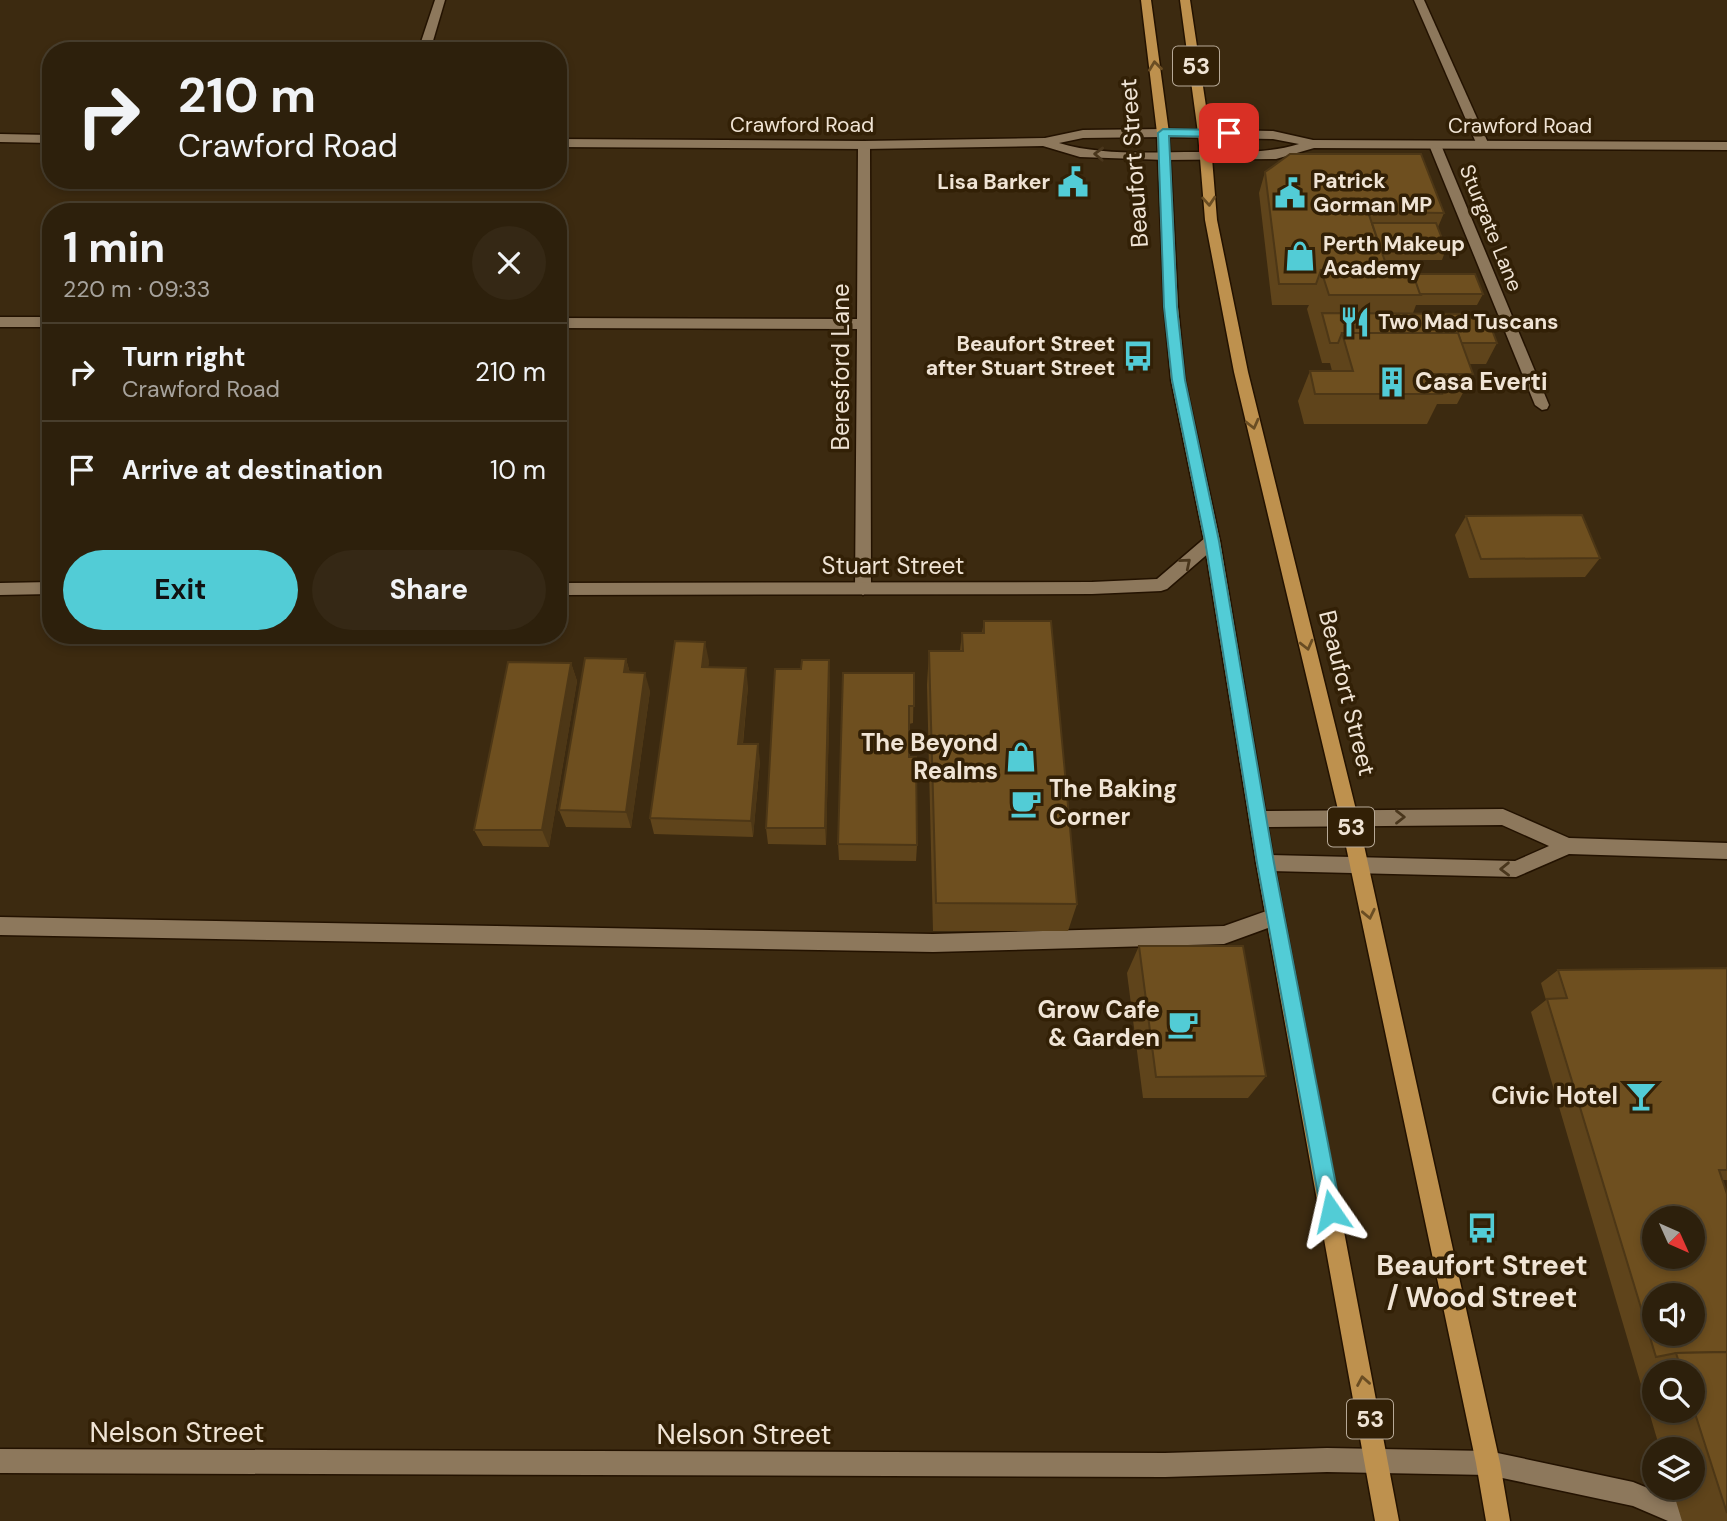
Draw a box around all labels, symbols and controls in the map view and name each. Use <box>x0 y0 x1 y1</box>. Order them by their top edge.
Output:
road number: 53 <box>1173 46 1219 86</box>
one-way arrow <box>1147 60 1162 72</box>
text: 210 m <box>178 63 316 127</box>
icon: right <box>63 70 154 161</box>
street label: Beaufort Street <box>1112 77 1155 249</box>
pin <box>1199 103 1259 163</box>
street label: Crawford Road <box>730 111 874 139</box>
street label: Crawford Road <box>1448 112 1592 140</box>
icon: arrive <box>1210 114 1248 152</box>
text: Crawford Road <box>178 125 398 167</box>
one-way arrow <box>1093 146 1104 162</box>
street label: Sturgate Lane <box>1453 160 1529 296</box>
public building icon: Lisa Barker <box>1056 165 1090 199</box>
place label: Patrick Gorman MP <box>1313 167 1432 219</box>
place label: Lisa Barker <box>937 168 1050 196</box>
public building icon: Patrick Gorman MP <box>1273 176 1307 210</box>
one-way arrow <box>1201 196 1216 207</box>
text: 1 min <box>63 220 165 275</box>
button: close <box>472 226 546 300</box>
place label: Perth Makeup Academy <box>1323 230 1465 282</box>
shop icon: Perth Makeup Academy <box>1283 239 1317 273</box>
text: 220 m · 09:33 <box>63 274 210 304</box>
street label: Beresford Lane <box>825 283 856 451</box>
restaurant icon: Two Mad Tuscans <box>1338 305 1372 339</box>
place label: Two Mad Tuscans <box>1378 308 1558 336</box>
place label: Beaufort Street after Stuart Street <box>926 330 1115 382</box>
bus stop icon: Beaufort Street after Stuart Street <box>1121 339 1155 373</box>
text: Turn right <box>122 340 246 374</box>
icon: right <box>63 353 101 391</box>
text: 210 m <box>475 355 546 389</box>
building icon: Casa Everti <box>1375 365 1409 399</box>
place label: Casa Everti <box>1415 366 1547 397</box>
text: Crawford Road <box>122 374 280 404</box>
one-way arrow <box>1245 418 1259 430</box>
icon: arrive <box>63 451 101 489</box>
text: Arrive at destination <box>122 453 383 487</box>
text: 10 m <box>490 453 546 487</box>
button: Exit <box>63 550 298 630</box>
button: Share <box>312 550 546 630</box>
street label: Stuart Street <box>822 550 964 581</box>
one-way arrow <box>1178 559 1191 571</box>
street label: Beaufort Street <box>1312 607 1383 779</box>
one-way arrow <box>1299 639 1313 651</box>
place label: The Beyond Realms <box>861 727 998 786</box>
shop icon: The Beyond Realms <box>1004 740 1038 774</box>
place label: The Baking Corner <box>1049 773 1177 832</box>
cafe icon: The Baking Corner <box>1009 786 1043 820</box>
road number: 53 <box>1328 807 1374 846</box>
one-way arrow <box>1394 810 1405 825</box>
one-way arrow <box>1499 861 1510 877</box>
one-way arrow <box>1360 908 1375 920</box>
place label: Grow Cafe & Garden <box>1038 994 1160 1053</box>
cafe icon: Grow Cafe & Garden <box>1166 1007 1200 1041</box>
bar icon: Civic Hotel <box>1624 1079 1658 1113</box>
place label: Civic Hotel <box>1491 1080 1618 1111</box>
position arrow <box>1294 1174 1368 1248</box>
north arrow <box>1642 1206 1704 1269</box>
map controls <box>1642 1206 1705 1500</box>
bus stop icon: Beaufort Street / Wood Street <box>1465 1211 1499 1245</box>
place label: Beaufort Street / Wood Street <box>1376 1247 1588 1316</box>
button: sound <box>1642 1283 1705 1346</box>
button: search <box>1642 1360 1705 1423</box>
one-way arrow <box>1356 1375 1371 1387</box>
road number: 53 <box>1347 1400 1393 1438</box>
street label: Nelson Street <box>89 1414 265 1451</box>
street label: Nelson Street <box>656 1416 832 1453</box>
button: layers <box>1642 1437 1705 1500</box>

